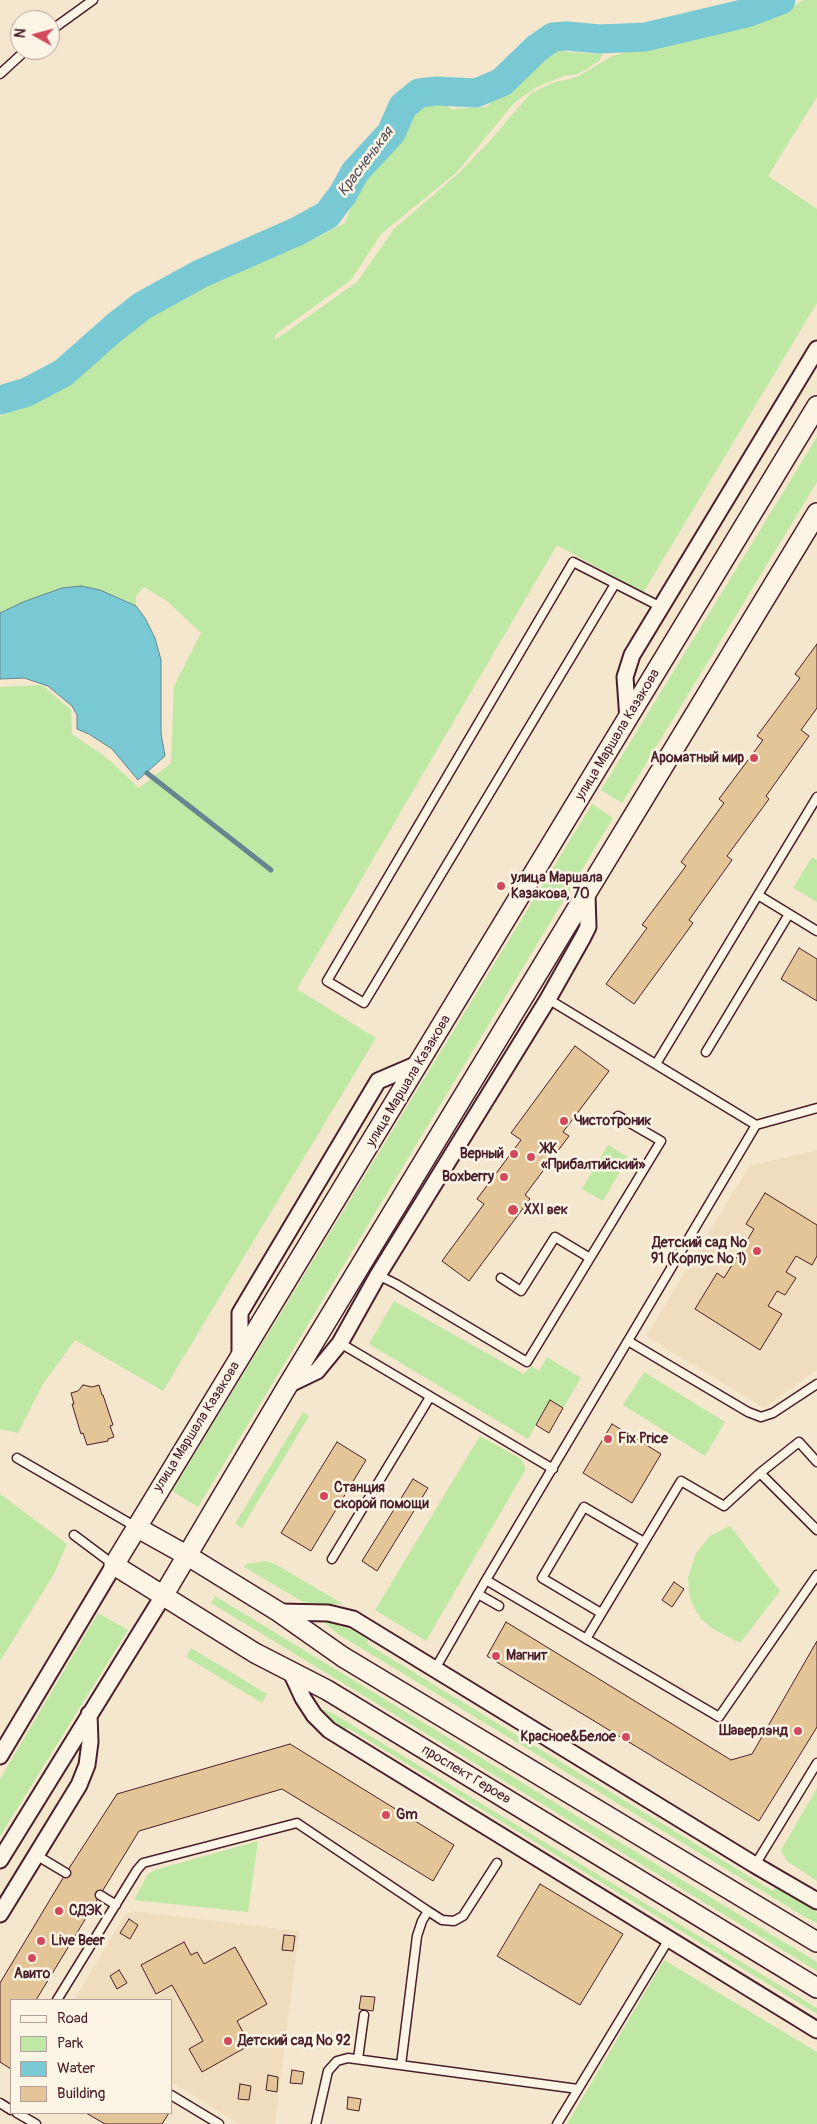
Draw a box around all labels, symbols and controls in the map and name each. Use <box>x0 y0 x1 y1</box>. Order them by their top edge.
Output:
north arrow <box>10 10 60 60</box>
text: N <box>12 27 30 39</box>
water label: Красненькая <box>334 124 398 200</box>
street label: улица Маршала Казакова <box>572 666 664 804</box>
place label: Ароматный мир <box>650 750 744 766</box>
marker: Ароматный мир <box>748 752 760 764</box>
place label: улица Маршала Казакова, 70 <box>511 870 602 902</box>
marker: улица Маршала Казакова, 70 <box>495 880 507 892</box>
street label: улица Маршала Казакова <box>363 1012 455 1150</box>
place label: Чистотроник <box>574 1113 652 1129</box>
marker: Чистотроник <box>558 1115 570 1127</box>
place label: ЖК «Прибалтийский» <box>541 1141 645 1174</box>
place label: Верный <box>460 1146 504 1162</box>
marker: Верный <box>508 1148 520 1160</box>
marker: ЖК «Прибалтийский» <box>525 1151 537 1163</box>
place label: Boxberry <box>442 1169 494 1185</box>
marker: Boxberry <box>498 1171 510 1183</box>
place label: XXI век <box>524 1202 568 1218</box>
marker: XXI век <box>506 1203 520 1217</box>
place label: Детский сад № 91 (Корпус № 1) <box>651 1235 747 1268</box>
marker: Детский сад № 91 (Корпус № 1) <box>751 1245 763 1257</box>
street label: улица Маршала Казакова <box>150 1359 244 1495</box>
place label: Fix Price <box>618 1431 668 1447</box>
marker: Fix Price <box>602 1433 614 1445</box>
place label: Станция скорой помощи <box>334 1480 429 1512</box>
marker: Станция скорой помощи <box>318 1490 330 1502</box>
place label: Магнит <box>506 1648 548 1664</box>
marker: Магнит <box>490 1650 502 1662</box>
place label: Шаверлэнд <box>719 1723 788 1739</box>
marker: Шаверлэнд <box>792 1725 804 1737</box>
place label: Красное&Белое <box>520 1729 616 1745</box>
marker: Красное&Белое <box>620 1731 632 1743</box>
street label: проспект Героев <box>418 1742 514 1808</box>
place label: Gm <box>396 1807 418 1823</box>
marker: Gm <box>380 1809 392 1821</box>
place label: СДЭК <box>69 1903 102 1919</box>
marker: СДЭК <box>53 1905 65 1917</box>
place label: Live Beer <box>51 1933 105 1949</box>
marker: Live Beer <box>35 1935 47 1947</box>
marker: Авито <box>26 1952 38 1964</box>
place label: Авито <box>14 1966 50 1982</box>
legend <box>10 1999 172 2114</box>
text: Road <box>57 2009 88 2028</box>
place label: Детский сад № 92 <box>238 2033 351 2049</box>
text: Park <box>57 2034 83 2053</box>
marker: Детский сад № 92 <box>222 2035 234 2047</box>
text: Water <box>57 2059 95 2078</box>
text: Building <box>57 2084 105 2103</box>

